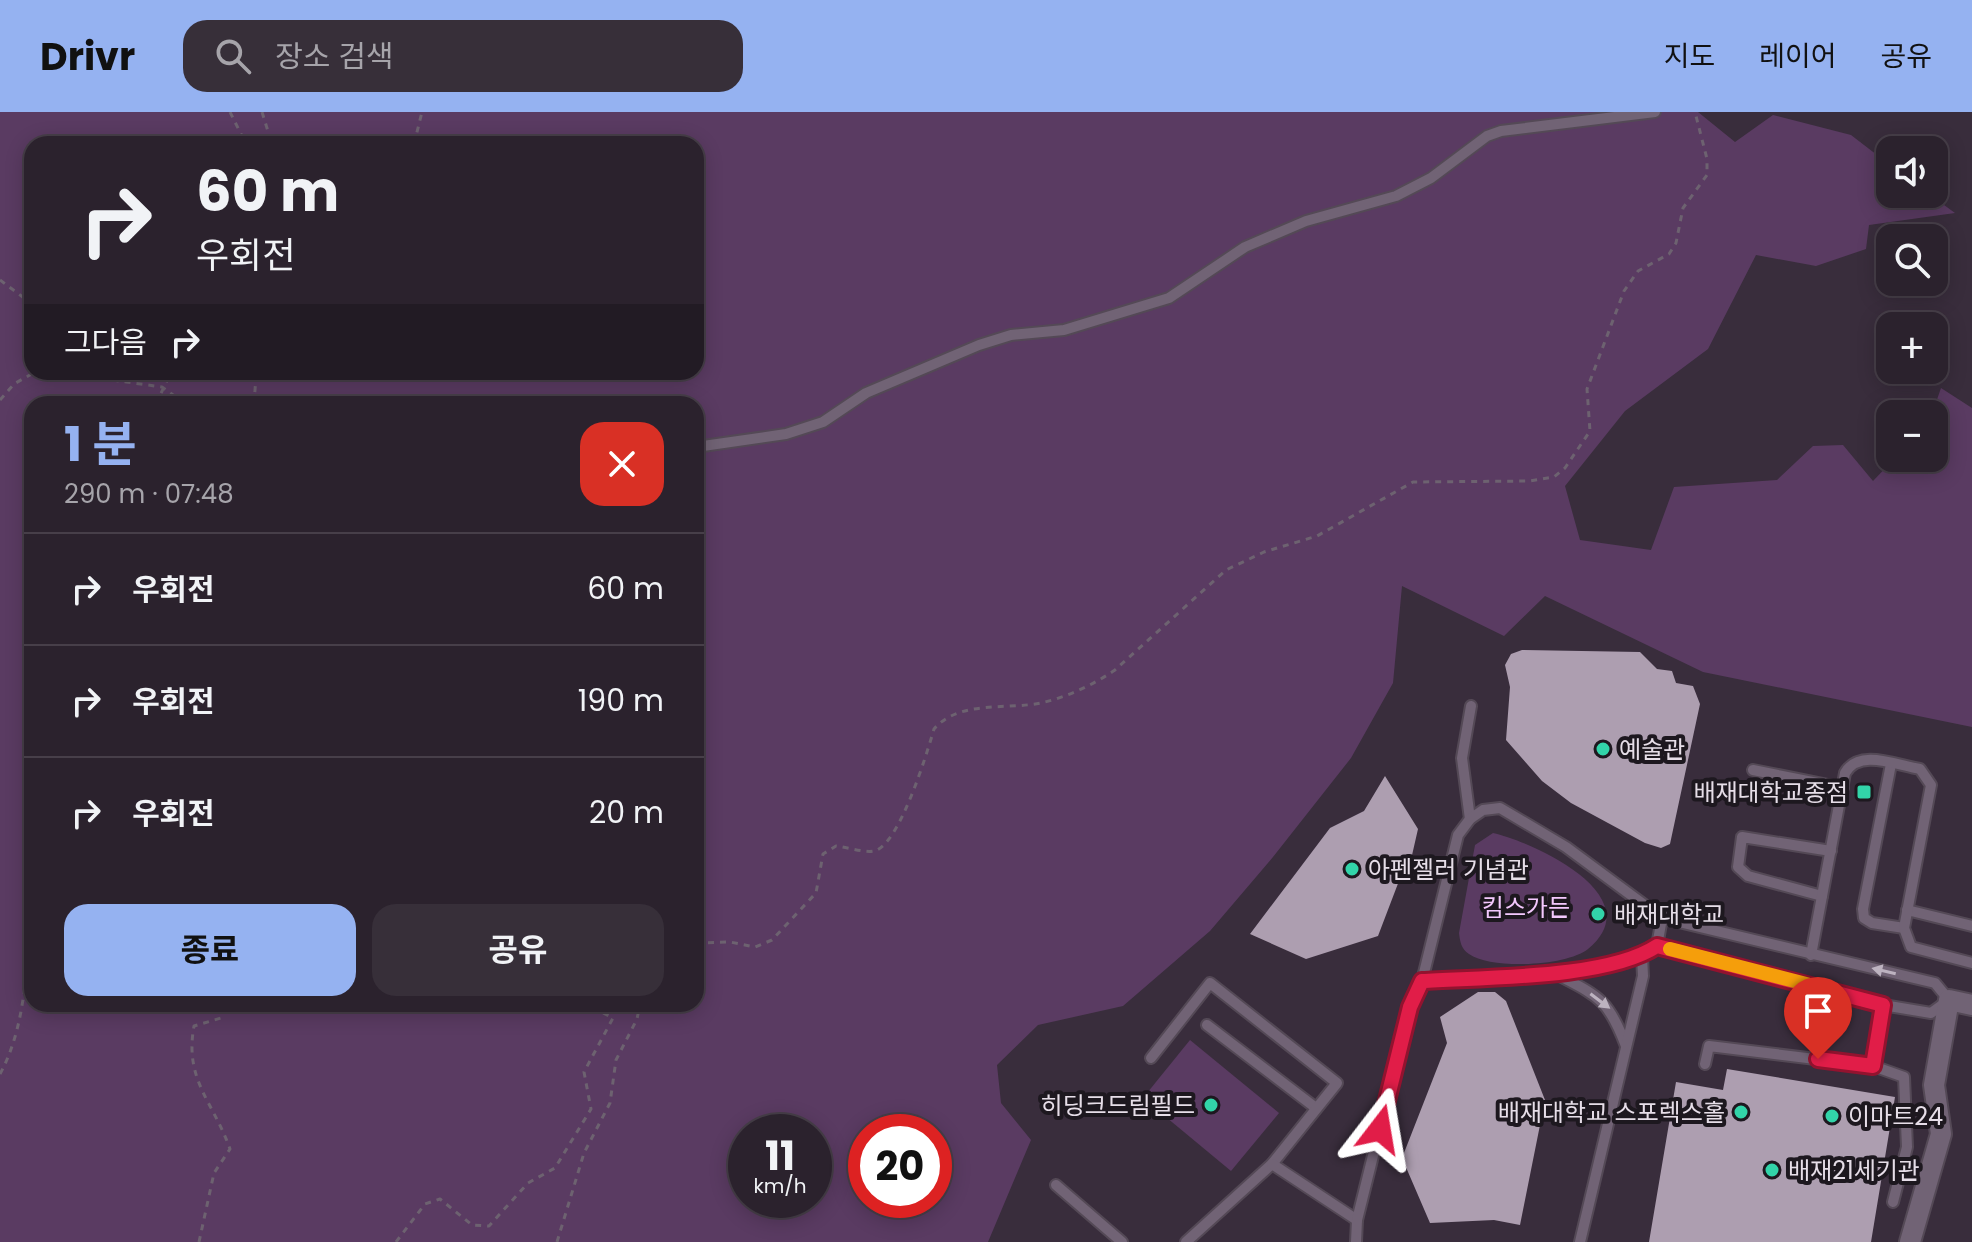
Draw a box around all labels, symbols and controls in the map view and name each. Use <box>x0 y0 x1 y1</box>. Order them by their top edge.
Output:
search box <box>183 20 743 92</box>
text: Drivr <box>40 30 135 83</box>
icon: search <box>211 34 255 78</box>
text: 장소 검색 <box>275 35 394 78</box>
text: 지도 <box>1664 37 1715 76</box>
text: 레이어 <box>1759 37 1836 76</box>
text: 공유 <box>1880 37 1932 76</box>
map controls <box>1876 136 1948 472</box>
button: sound <box>1876 136 1948 208</box>
text: 60 m <box>196 152 339 231</box>
icon: right <box>64 168 168 272</box>
button: search <box>1876 224 1948 296</box>
text: 우회전 <box>196 230 295 281</box>
button: + <box>1876 312 1948 384</box>
icon: right <box>163 320 207 364</box>
text: 그다음 <box>64 321 147 364</box>
button: − <box>1876 400 1948 472</box>
text: 1 분 <box>64 411 136 478</box>
button: close <box>580 422 664 506</box>
text: 290 m · 07:48 <box>64 476 234 512</box>
icon: right <box>64 567 108 611</box>
text: 60 m <box>587 567 664 610</box>
text: 우회전 <box>132 568 215 611</box>
icon: right <box>64 679 108 723</box>
text: 190 m <box>578 679 664 722</box>
text: 우회전 <box>132 680 215 723</box>
place label: 예술관 <box>1619 733 1685 766</box>
marker: 예술관 <box>1594 740 1612 758</box>
place label: 배재대학교종점 <box>1693 776 1848 809</box>
marker: 배재대학교종점 <box>1855 783 1873 801</box>
icon: right <box>64 791 108 835</box>
text: 20 m <box>589 791 664 834</box>
text: 우회전 <box>132 792 215 835</box>
place label: 아펜젤러 기념관 <box>1368 853 1529 886</box>
marker: 아펜젤러 기념관 <box>1343 860 1361 878</box>
park label: 킴스가든 <box>1482 891 1570 924</box>
place label: 배재대학교 <box>1614 898 1724 931</box>
button: 종료 <box>64 904 356 996</box>
button: 공유 <box>372 904 664 996</box>
marker: 배재대학교 <box>1589 905 1607 923</box>
one-way arrow <box>1871 965 1896 977</box>
pin <box>1784 977 1852 1059</box>
icon: arrive <box>1796 989 1840 1033</box>
one-way arrow <box>1590 992 1610 1008</box>
position arrow <box>1338 1087 1422 1171</box>
place label: 히딩크드림필드 <box>1040 1089 1195 1122</box>
marker: 히딩크드림필드 <box>1202 1096 1220 1114</box>
place label: 배재대학교 스포렉스홀 <box>1498 1096 1725 1129</box>
place label: 이마트24 <box>1848 1100 1943 1133</box>
marker: 배재대학교 스포렉스홀 <box>1732 1103 1750 1121</box>
marker: 이마트24 <box>1823 1107 1841 1125</box>
speed limit sign: 20 <box>848 1114 952 1218</box>
text: 11 <box>765 1128 795 1184</box>
place label: 배재21세기관 <box>1788 1154 1920 1187</box>
marker: 배재21세기관 <box>1763 1161 1781 1179</box>
text: km/h <box>753 1172 807 1200</box>

